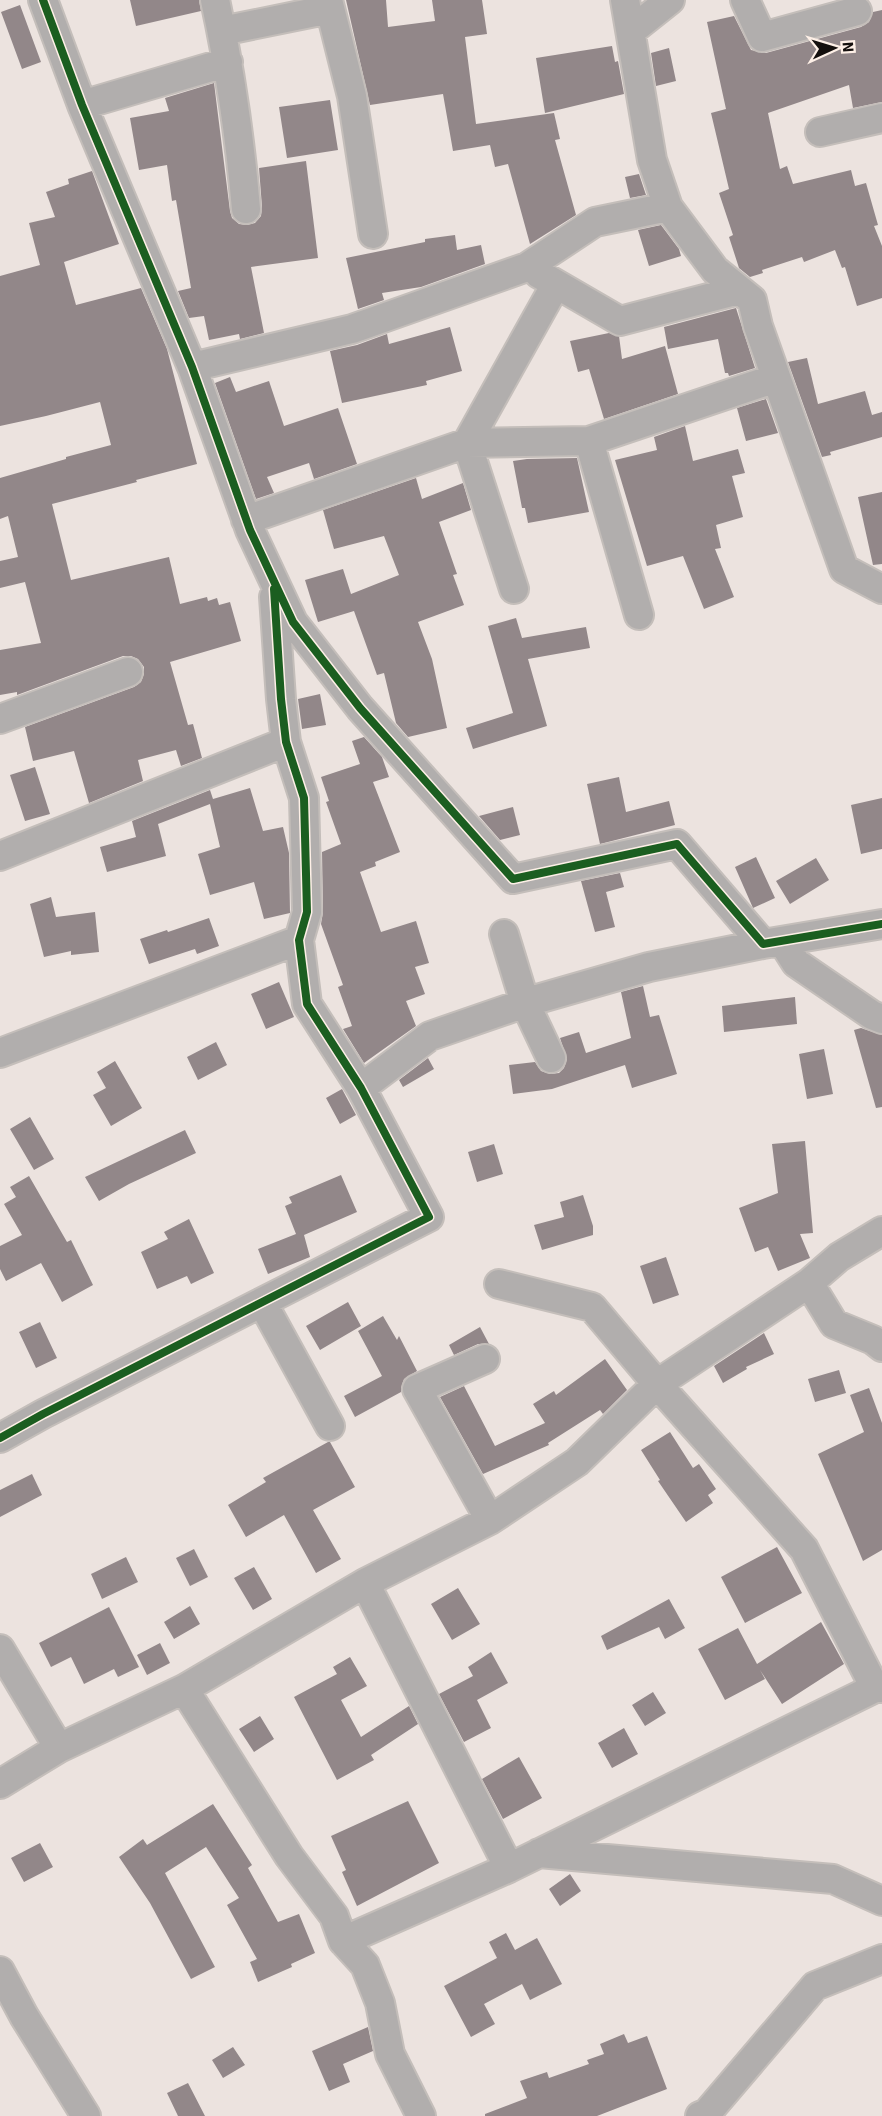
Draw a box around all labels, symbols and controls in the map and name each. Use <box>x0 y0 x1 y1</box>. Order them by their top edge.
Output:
north arrow <box>804 18 864 78</box>
text: N <box>837 41 859 53</box>

